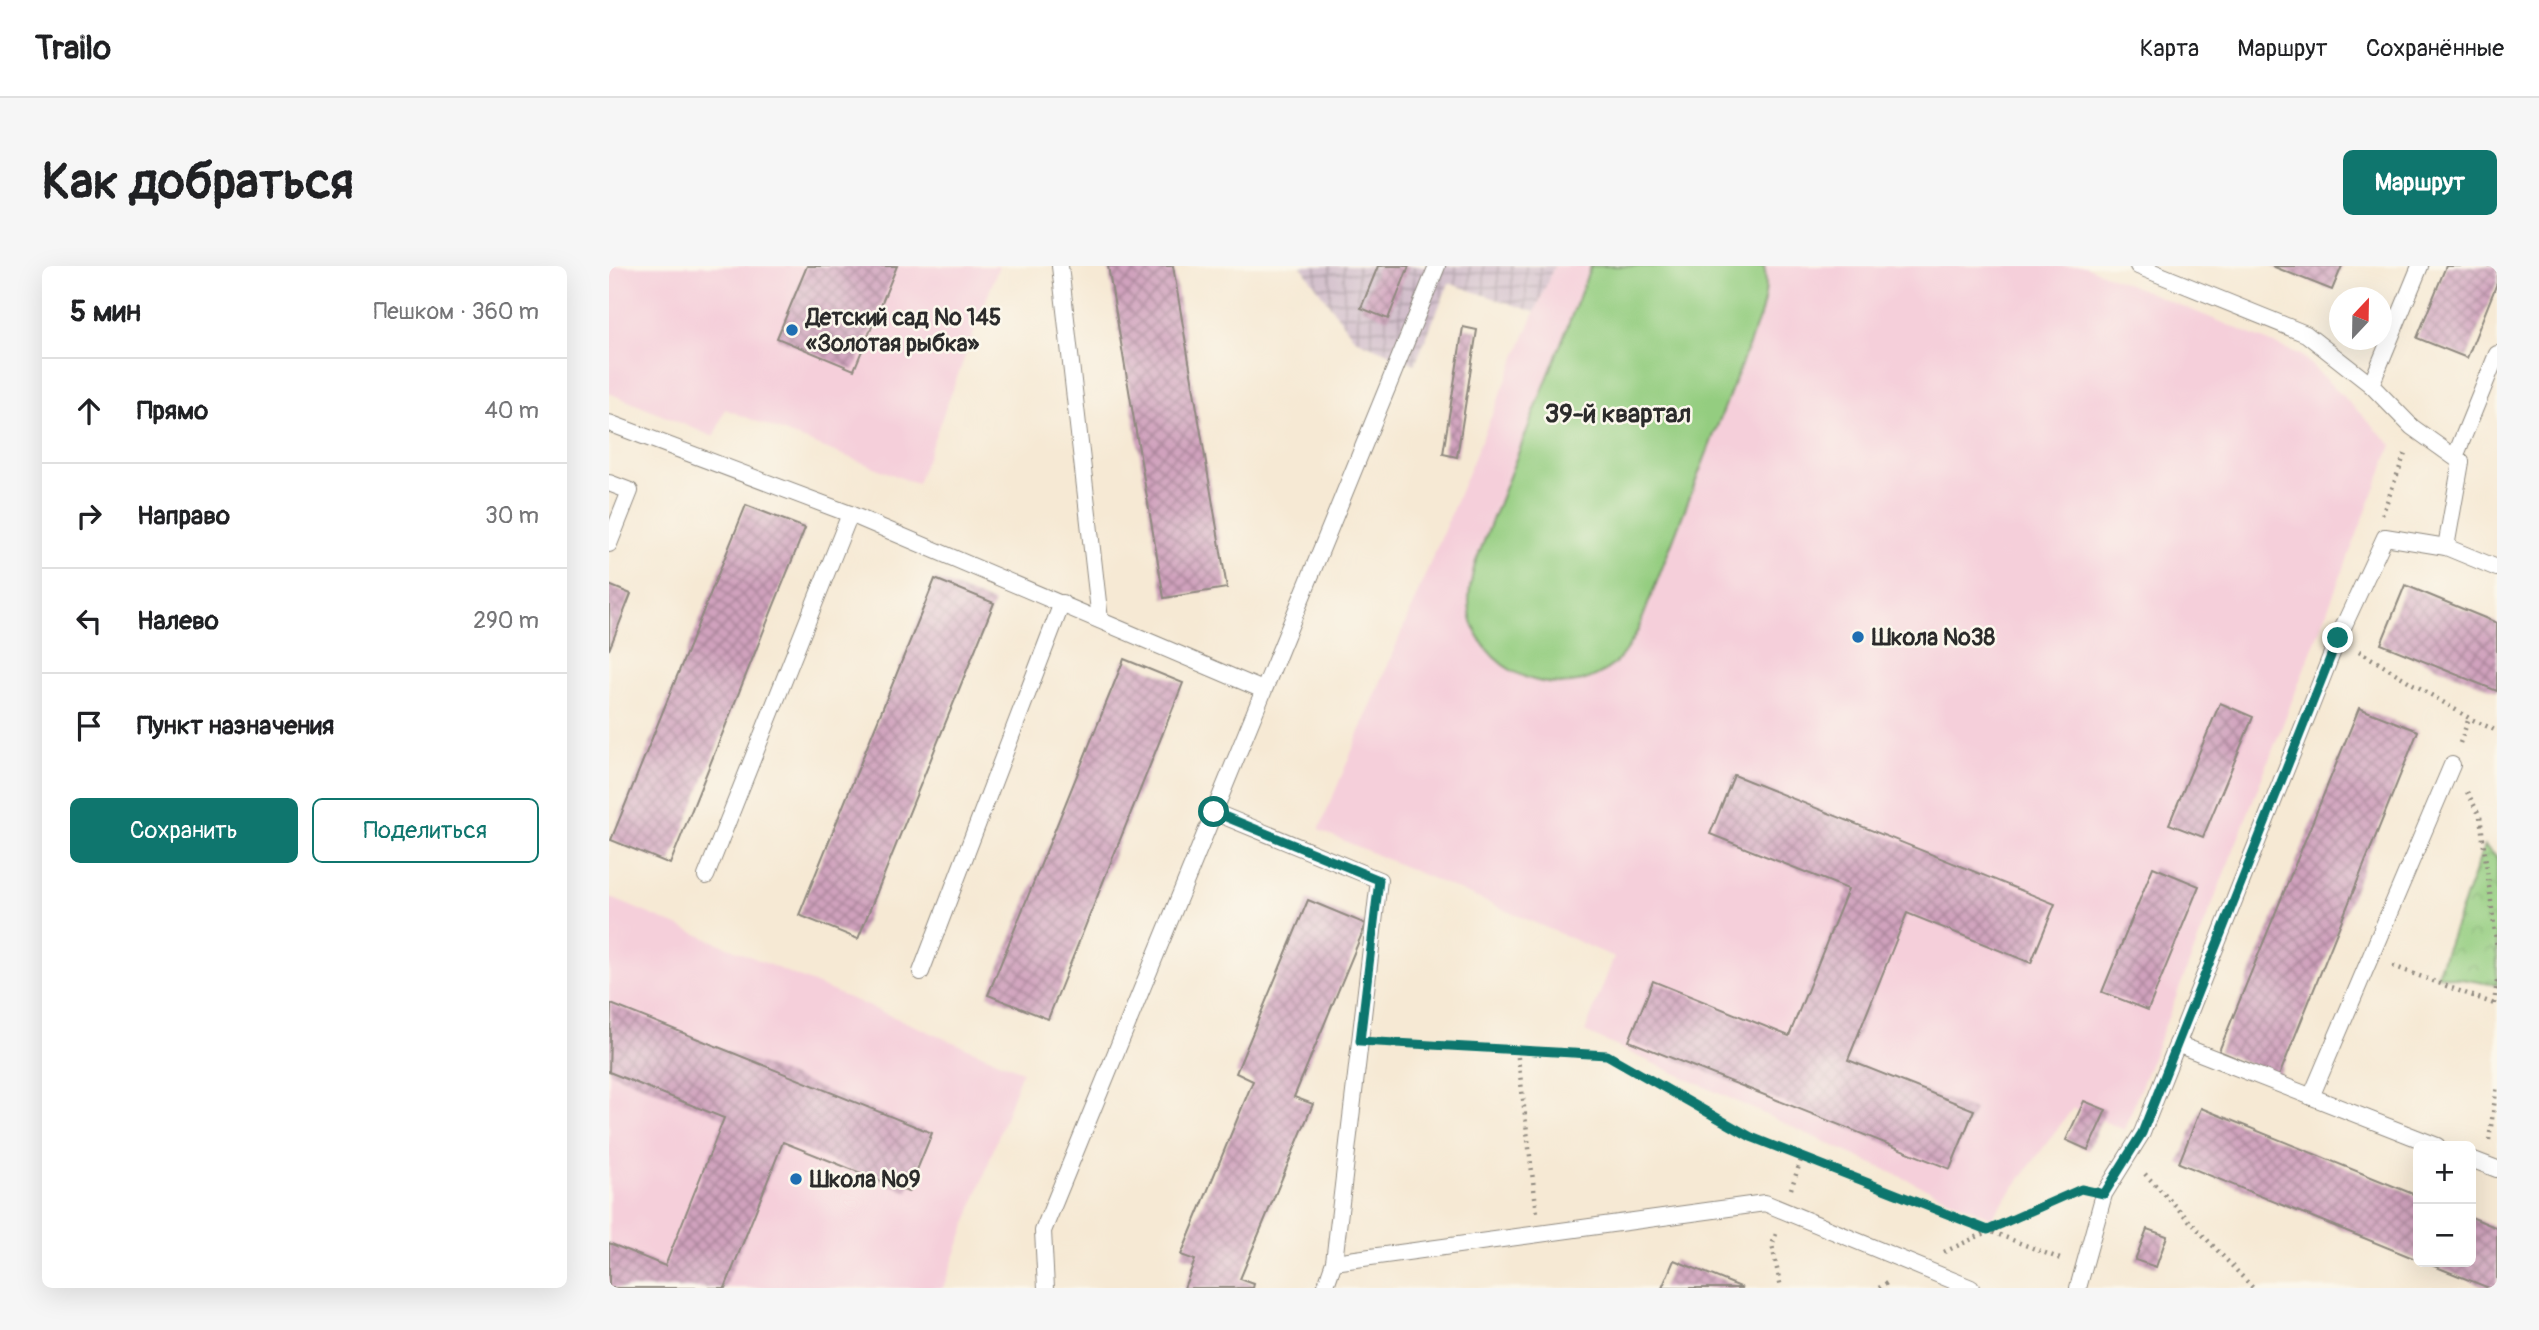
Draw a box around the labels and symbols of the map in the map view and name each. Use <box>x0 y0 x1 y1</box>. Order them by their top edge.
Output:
north arrow <box>2329 287 2392 350</box>
place label: Детский сад № 145 «Золотая рыбка» <box>804 303 1001 358</box>
marker: Детский сад № 145 «Золотая рыбка» <box>784 322 800 338</box>
district label: 39-й квартал <box>1545 398 1691 430</box>
route end <box>2322 622 2353 653</box>
place label: Школа №38 <box>1871 623 1996 652</box>
marker: Школа №38 <box>1850 629 1866 645</box>
route start <box>1198 796 1229 827</box>
place label: Школа №9 <box>809 1165 921 1194</box>
marker: Школа №9 <box>788 1171 804 1187</box>

